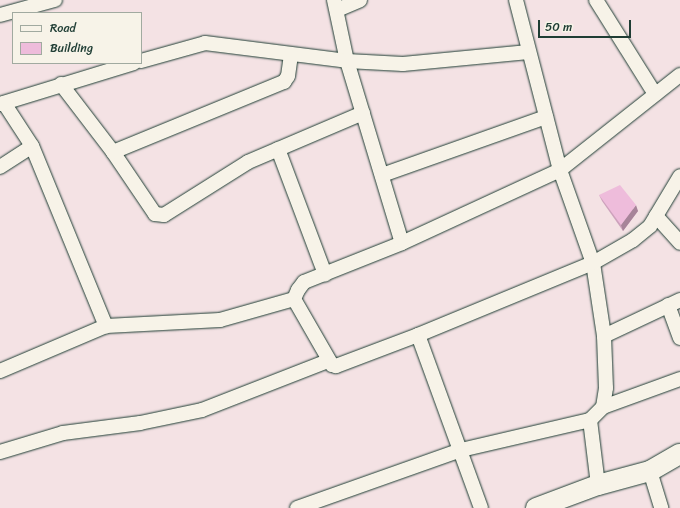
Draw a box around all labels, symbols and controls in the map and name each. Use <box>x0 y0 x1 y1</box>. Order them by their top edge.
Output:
legend <box>12 12 142 64</box>
scale bar <box>540 12 633 38</box>
text: 50 m <box>545 16 572 38</box>
text: Road <box>50 17 76 39</box>
text: Building <box>50 37 93 59</box>

